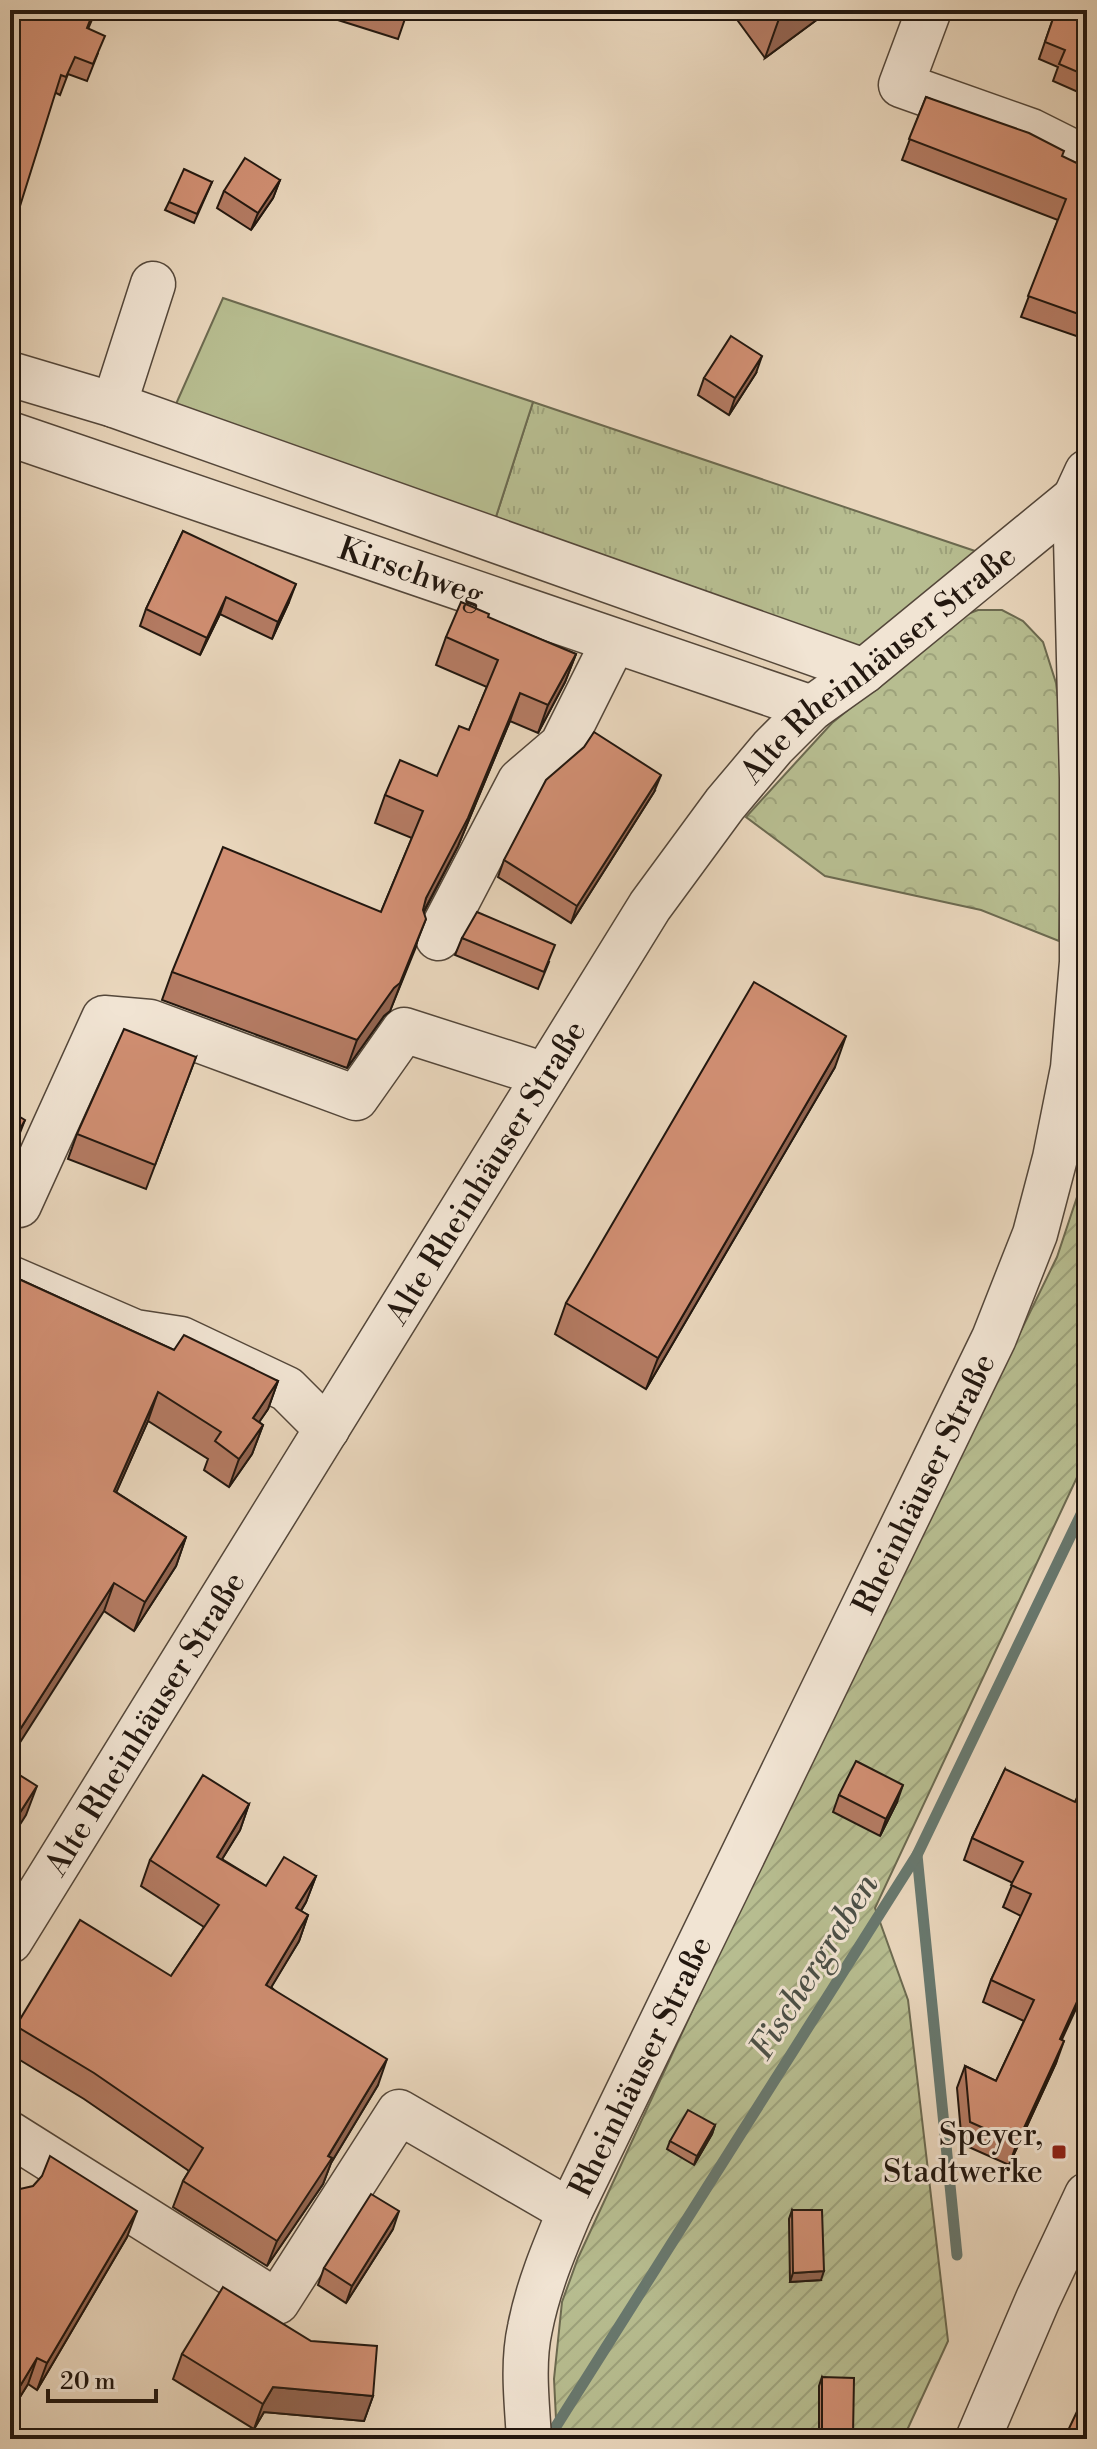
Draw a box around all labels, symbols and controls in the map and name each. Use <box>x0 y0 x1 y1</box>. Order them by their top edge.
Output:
street label: Kirschweg <box>333 529 489 616</box>
street label: Alte Rheinhäuser Straße <box>731 536 1024 793</box>
street label: Alte Rheinhäuser Straße <box>377 1013 595 1333</box>
street label: Rheinhäuser Straße <box>844 1347 1004 1621</box>
street label: Alte Rheinhäuser Straße <box>36 1564 255 1884</box>
water label: Fischergraben <box>741 1866 889 2068</box>
street label: Rheinhäuser Straße <box>561 1930 721 2204</box>
place label: Speyer, Stadtwerke <box>883 2115 1043 2192</box>
marker: Speyer, Stadtwerke <box>1050 2143 1068 2161</box>
scale bar <box>48 2353 156 2403</box>
text: 20 m <box>60 2367 116 2397</box>

